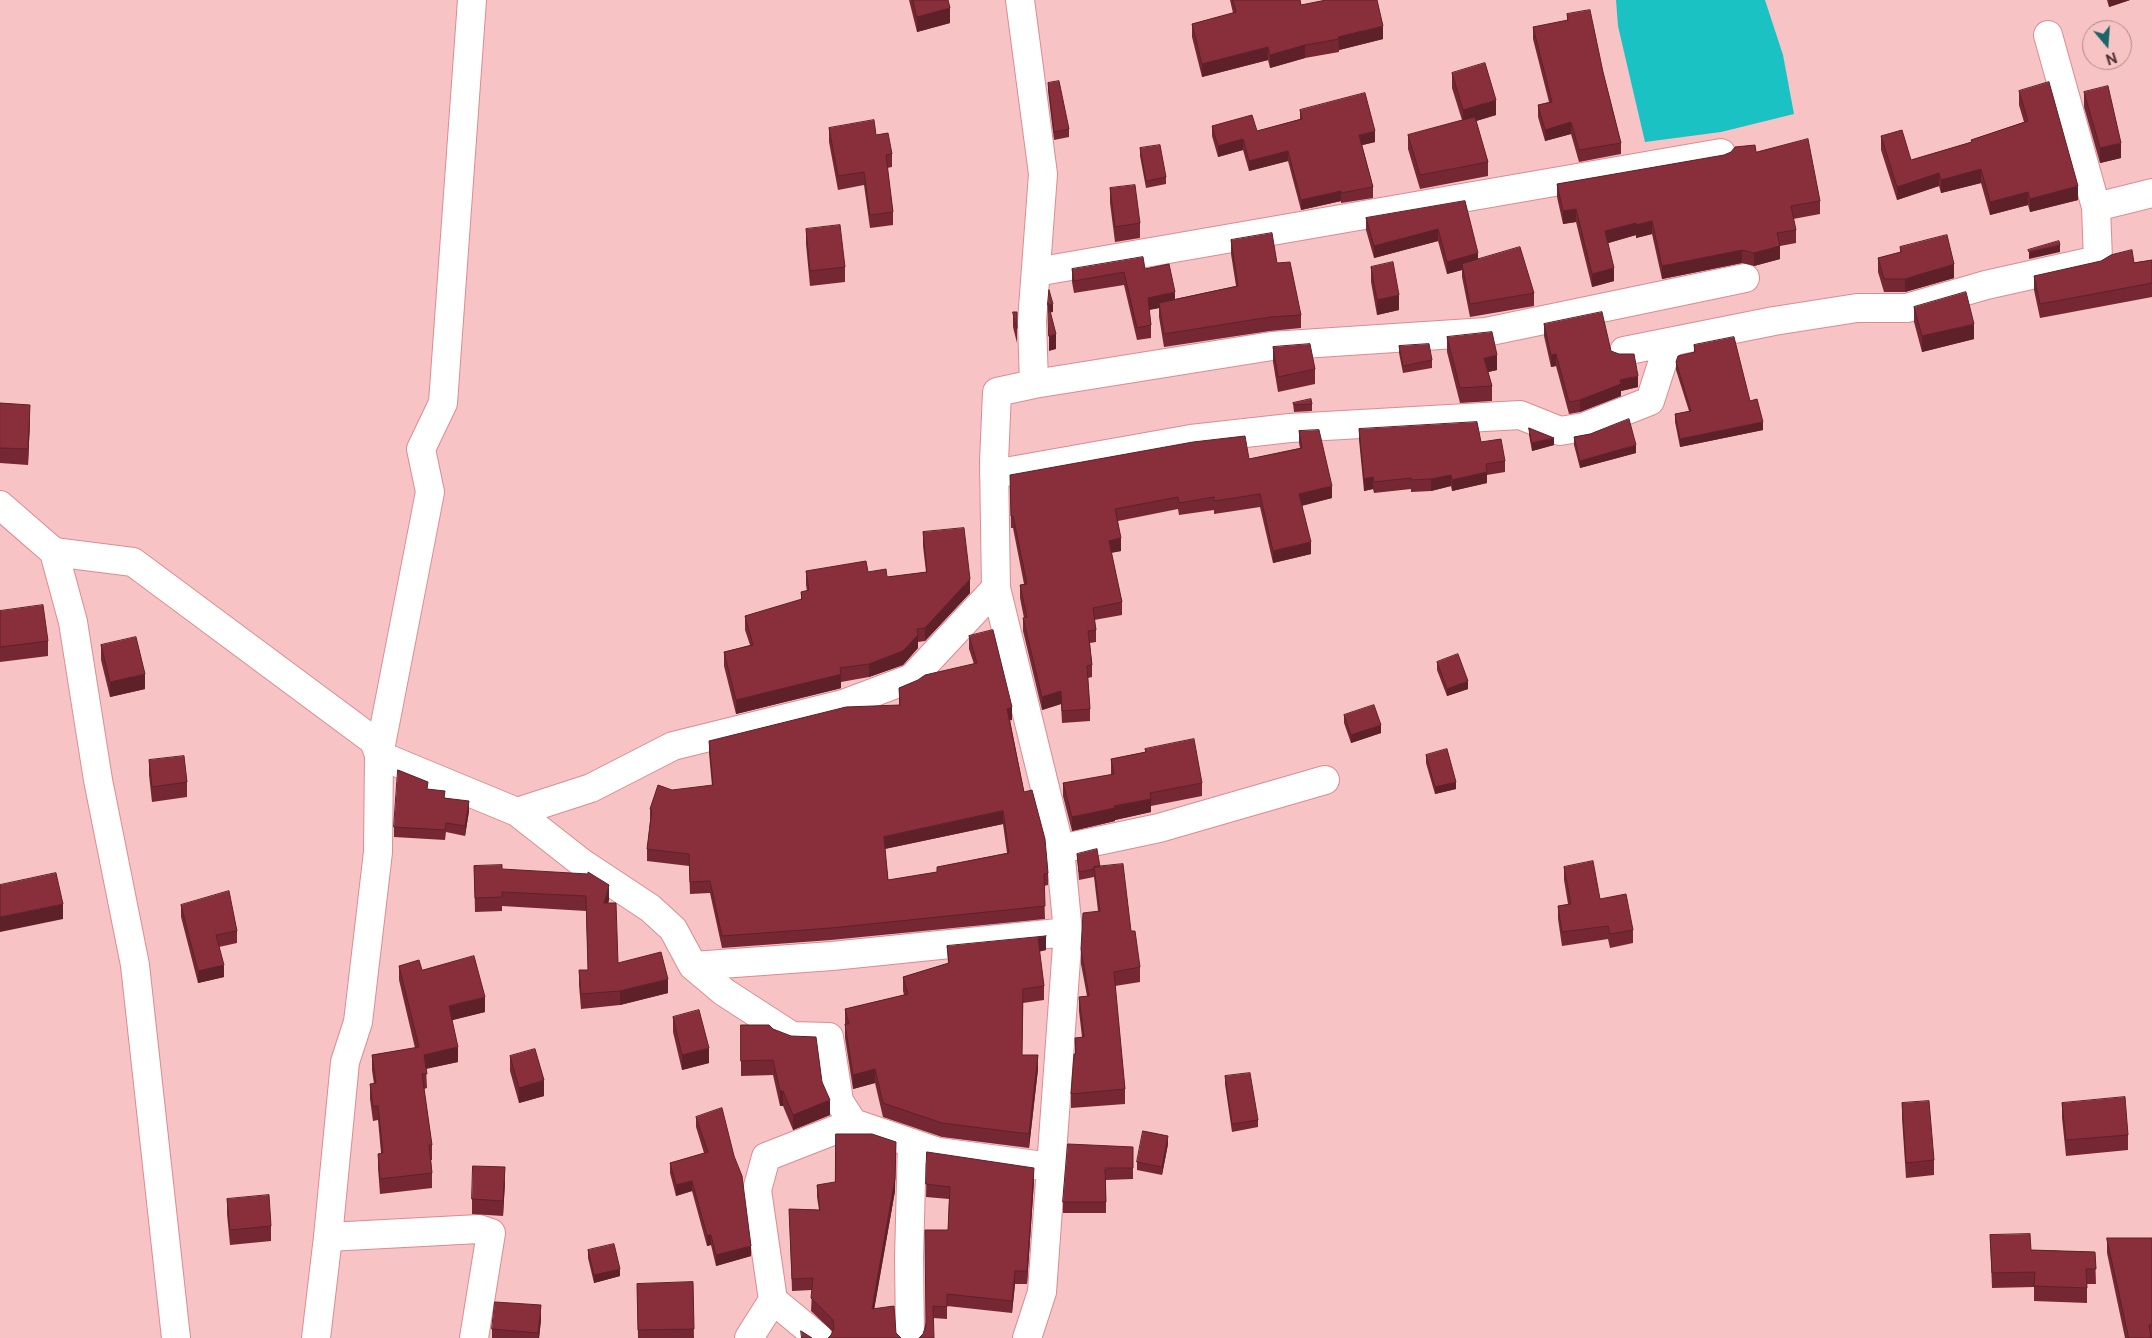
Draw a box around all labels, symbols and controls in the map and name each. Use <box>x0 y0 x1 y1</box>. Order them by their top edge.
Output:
north arrow <box>2082 20 2132 70</box>
text: N <box>2104 49 2119 68</box>

